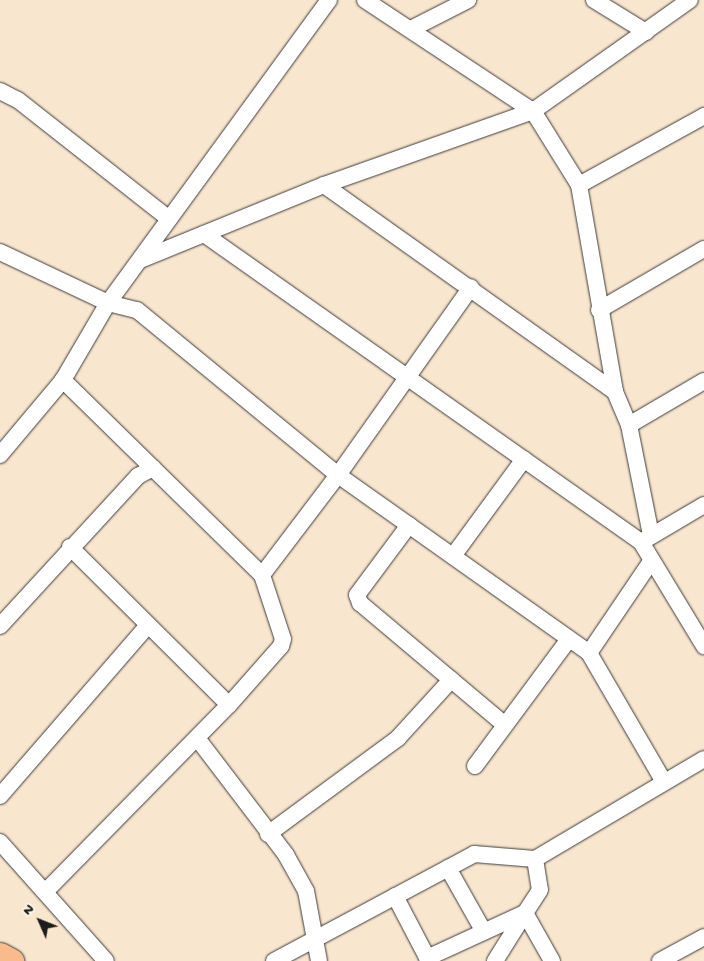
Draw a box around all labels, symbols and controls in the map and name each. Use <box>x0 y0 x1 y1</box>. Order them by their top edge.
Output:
north arrow <box>15 896 65 946</box>
text: N <box>20 901 38 919</box>

